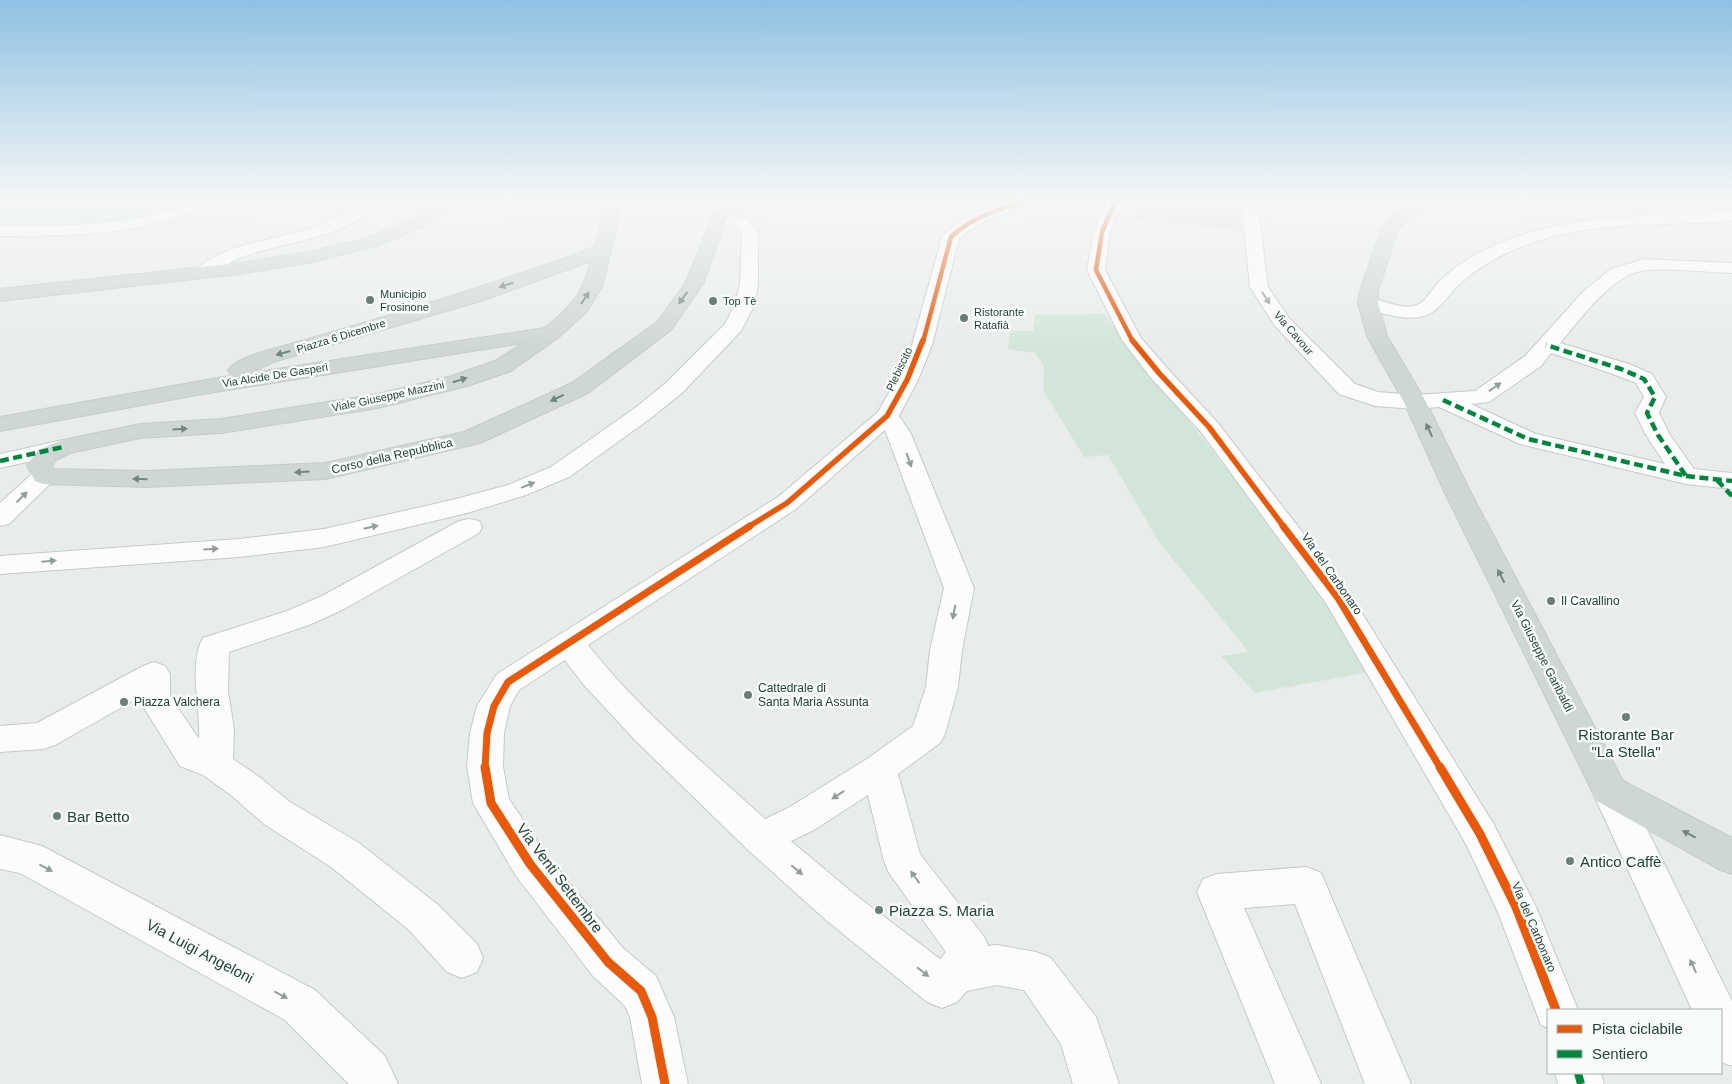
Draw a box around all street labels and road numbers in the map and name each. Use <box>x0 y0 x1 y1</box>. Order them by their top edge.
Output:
street label: Via Cavour <box>1272 309 1317 358</box>
street label: Piazza 6 Dicembre <box>295 317 387 355</box>
street label: Plebiscito <box>884 345 914 393</box>
street label: Via Alcide De Gasperi <box>221 361 329 389</box>
street label: Viale Giuseppe Mazzini <box>331 378 445 414</box>
street label: Corso della Repubblica <box>330 435 454 477</box>
street label: Via del Carbonaro <box>1299 530 1366 618</box>
street label: Via Giuseppe Garibaldi <box>1508 598 1576 714</box>
street label: Via Venti Settembre <box>513 820 607 936</box>
street label: Via del Carbonaro <box>1509 880 1559 974</box>
street label: Via Luigi Angeloni <box>143 916 257 986</box>

